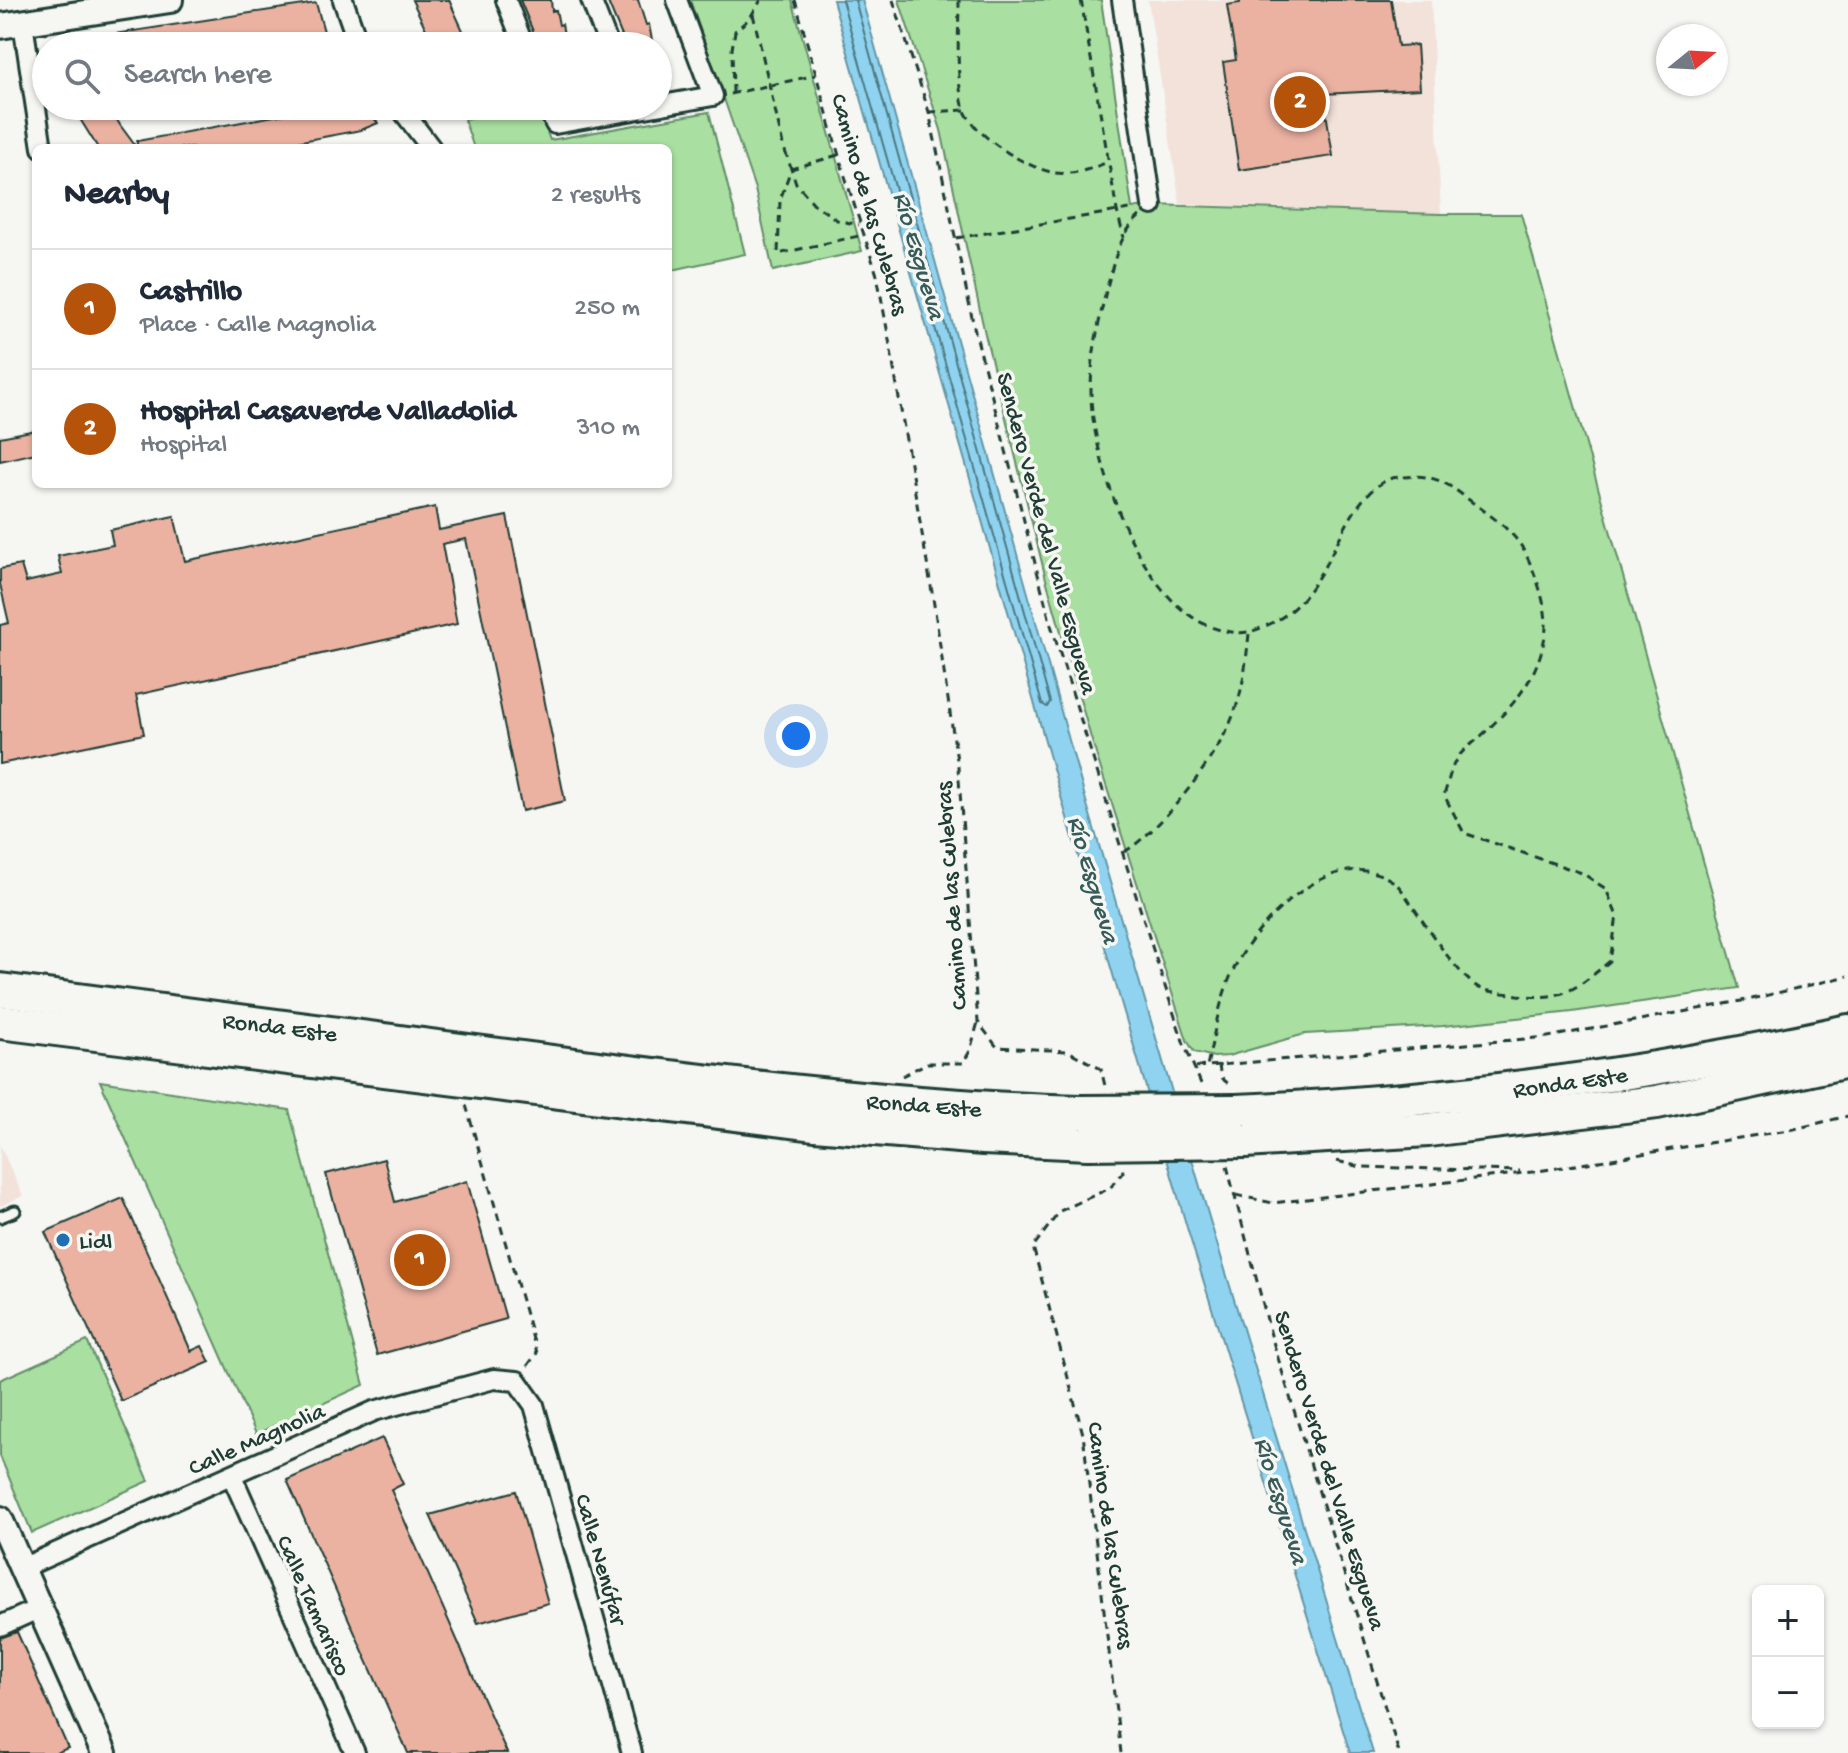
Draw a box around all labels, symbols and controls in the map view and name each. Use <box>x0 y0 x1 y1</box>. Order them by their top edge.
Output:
north arrow <box>1656 24 1728 96</box>
search box <box>32 32 672 120</box>
icon: search <box>60 54 104 98</box>
text: Search here <box>124 59 272 94</box>
pin: 2 <box>1274 72 1326 132</box>
street label: Camino de las Culebras <box>822 91 913 320</box>
text: Nearby <box>64 176 169 216</box>
text: 2 results <box>551 181 640 212</box>
water label: Río Esgueva <box>884 189 950 325</box>
text: Castrillo <box>140 276 242 311</box>
text: 1 <box>85 294 95 325</box>
text: 250 m <box>574 294 640 325</box>
text: Place · Calle Magnolia <box>140 311 376 342</box>
street label: Sendero Verde del Valle Esgueva <box>988 370 1102 699</box>
text: Hospital Casaverde Valladolid <box>140 396 515 431</box>
text: 2 <box>84 414 96 445</box>
text: 310 m <box>577 414 640 445</box>
text: Hospital <box>140 431 227 462</box>
your location <box>776 716 816 756</box>
street label: Camino de las Culebras <box>931 780 976 1011</box>
water label: Río Esgueva <box>1058 813 1124 949</box>
street label: Ronda Este <box>220 1008 339 1051</box>
street label: Ronda Este <box>1511 1062 1630 1107</box>
street label: Ronda Este <box>865 1089 983 1126</box>
place label: Lidl <box>79 1229 112 1258</box>
pin: 1 <box>394 1230 446 1290</box>
marker: Lidl <box>54 1231 72 1249</box>
street label: Sendero Verde del Valle Esgueva <box>1265 1308 1390 1635</box>
street label: Calle Magnolia <box>185 1398 331 1484</box>
street label: Camino de las Culebras <box>1078 1420 1139 1652</box>
water label: Río Esgueva <box>1245 1434 1313 1570</box>
street label: Calle Nenúfar <box>566 1491 632 1631</box>
street label: Calle Tamarisco <box>268 1532 356 1681</box>
map controls <box>1752 1585 1824 1729</box>
button: + <box>1752 1585 1824 1657</box>
button: − <box>1752 1657 1824 1729</box>

